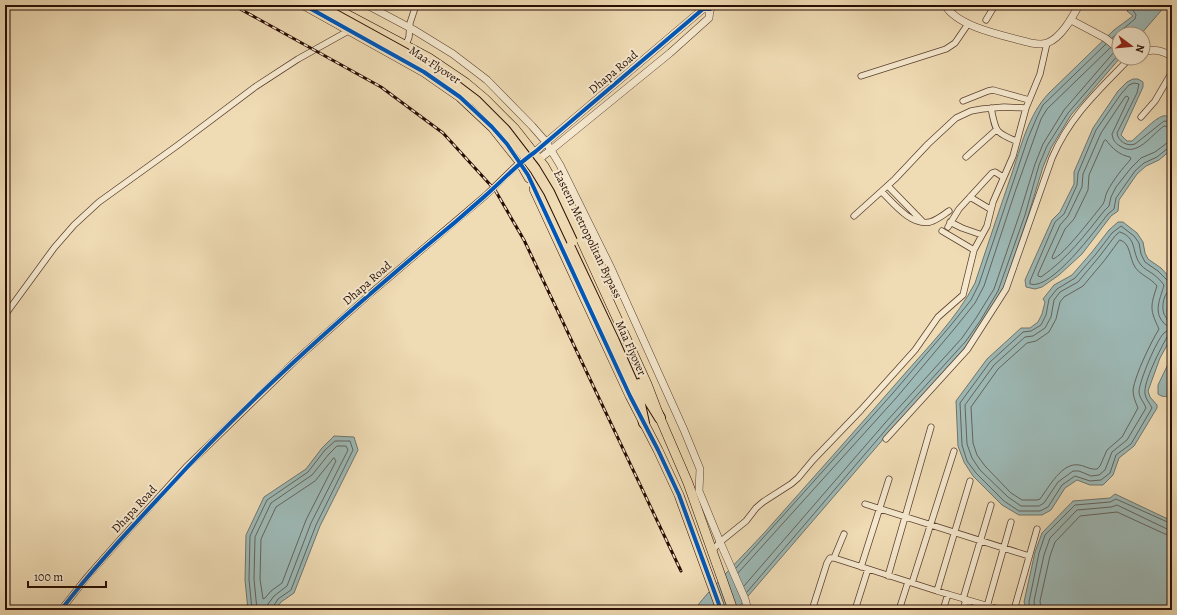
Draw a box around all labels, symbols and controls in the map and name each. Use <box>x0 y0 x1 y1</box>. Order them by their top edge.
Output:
north arrow <box>1111 26 1151 66</box>
street label: Maa Flyover <box>406 42 464 88</box>
text: N <box>1132 43 1148 55</box>
street label: Dhapa Road <box>585 46 641 97</box>
street label: Eastern Metropolitan Bypass <box>550 167 626 301</box>
street label: Dhapa Road <box>339 257 395 309</box>
street label: Maa Flyover <box>612 318 650 378</box>
street label: Dhapa Road <box>108 481 161 536</box>
scale bar <box>28 563 106 589</box>
text: 100 m <box>34 569 63 585</box>

